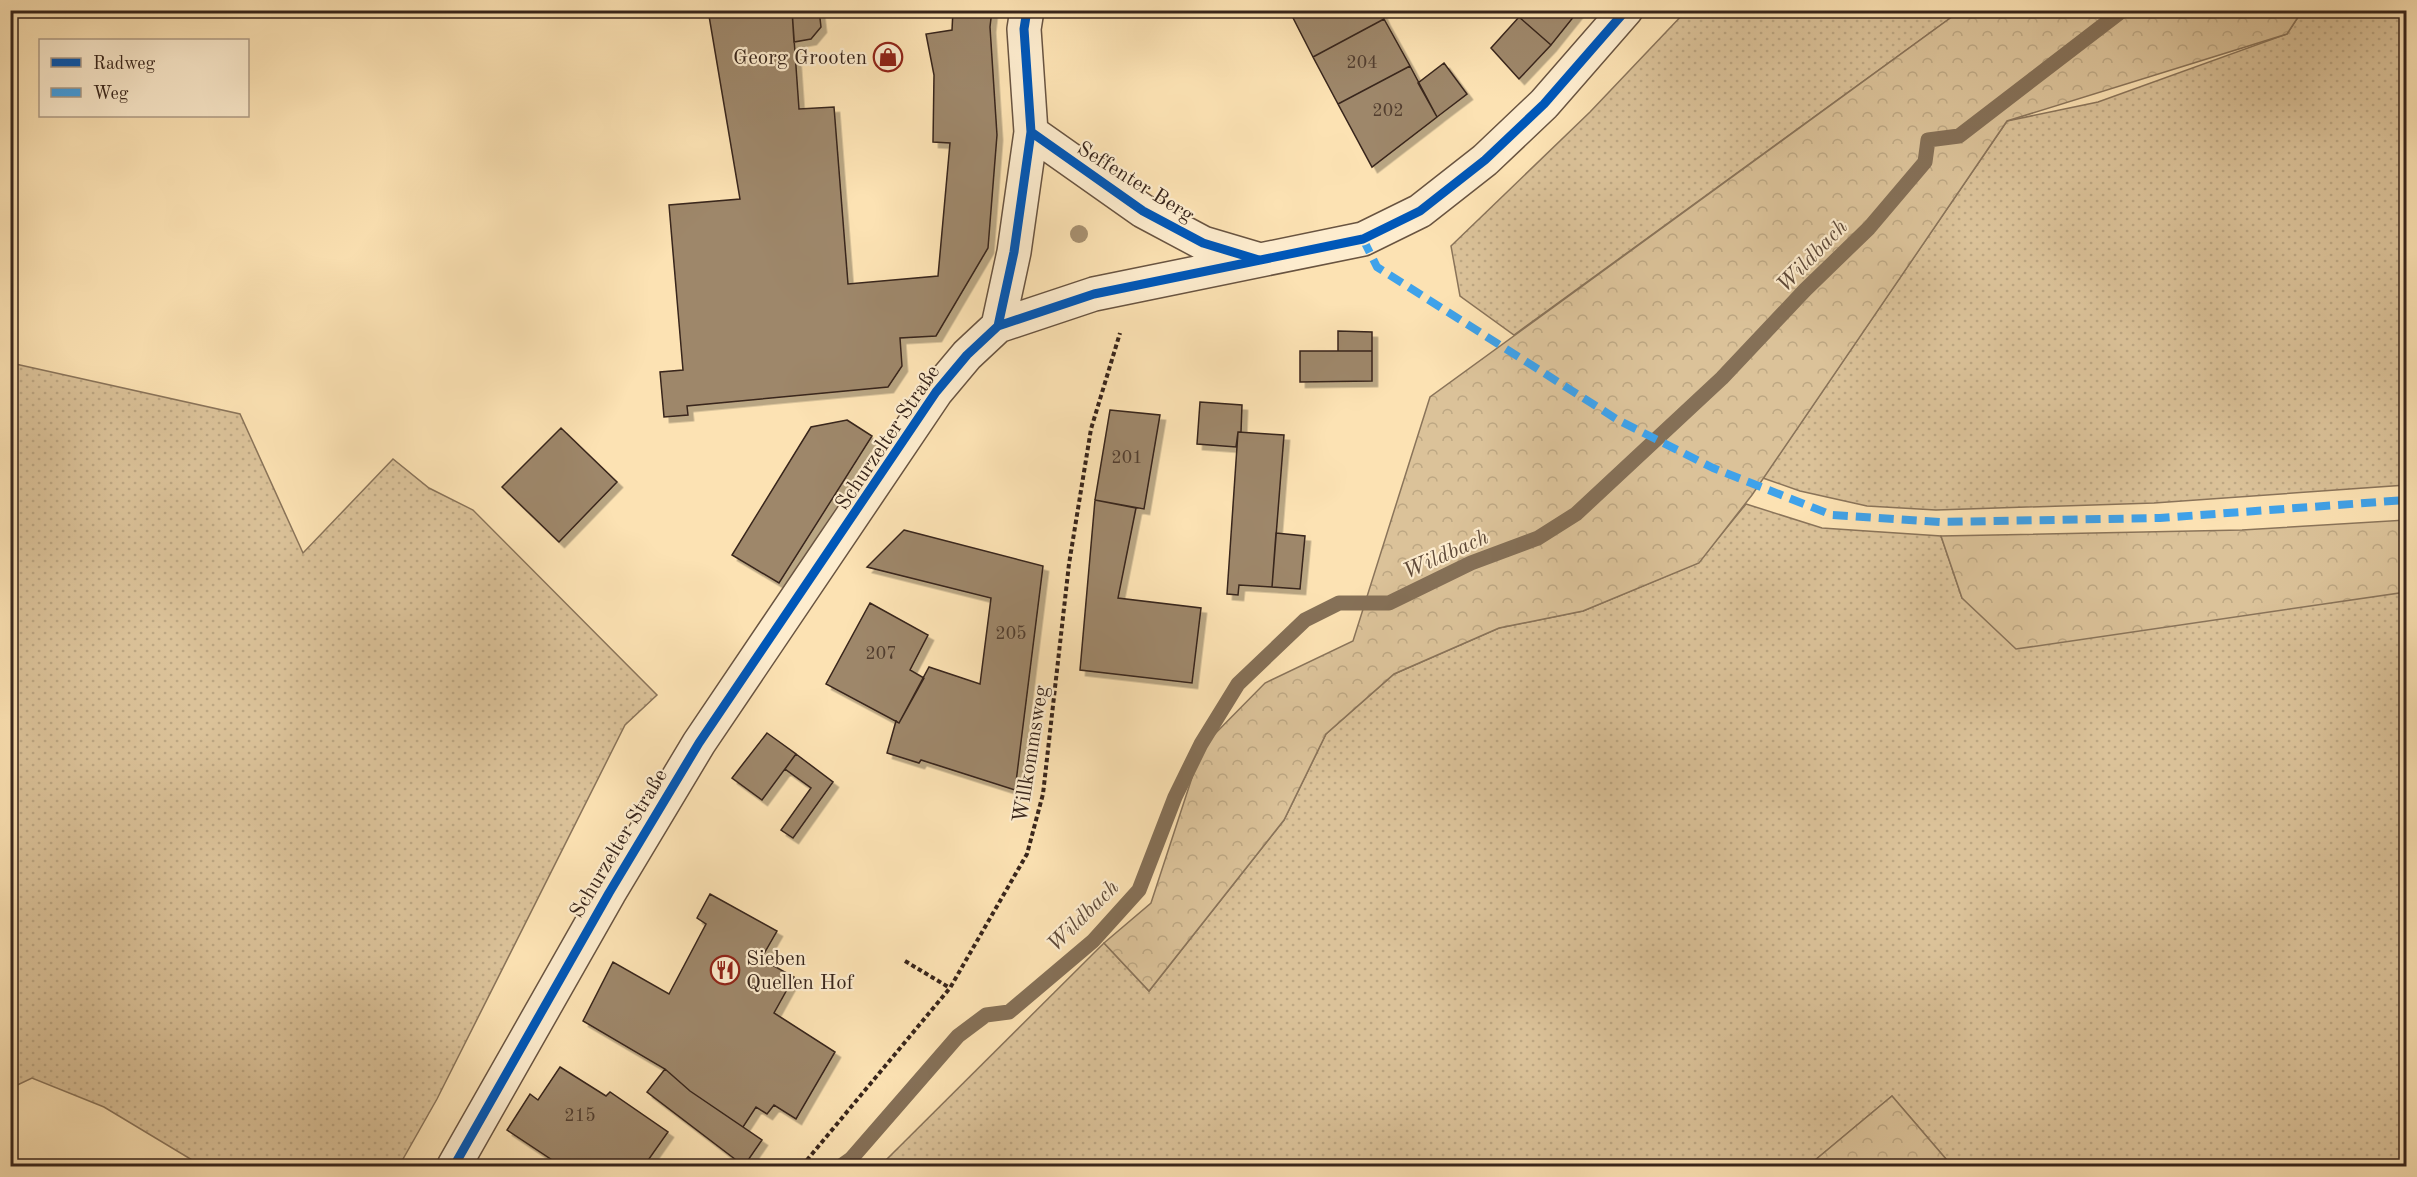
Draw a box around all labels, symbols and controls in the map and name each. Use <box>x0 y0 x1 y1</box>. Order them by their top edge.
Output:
legend <box>39 39 249 117</box>
shop icon: Georg Grooten <box>872 41 904 73</box>
place label: Georg Grooten <box>733 48 867 69</box>
house number: 204 <box>1346 54 1378 72</box>
text: Radweg <box>93 55 156 73</box>
text: Weg <box>93 85 129 103</box>
house number: 202 <box>1372 102 1404 120</box>
street label: Seffenter Berg <box>1073 138 1198 227</box>
water label: Wildbach <box>1773 216 1852 297</box>
street label: Schurzelter Straße <box>832 362 944 514</box>
house number: 201 <box>1111 449 1143 467</box>
water label: Wildbach <box>1400 526 1492 583</box>
house number: 205 <box>995 625 1027 643</box>
house number: 207 <box>865 645 897 663</box>
street label: Willkommsweg <box>1010 683 1053 824</box>
street label: Schurzelter Straße <box>567 766 672 922</box>
water label: Wildbach <box>1043 876 1123 956</box>
place label: Sieben Quellen Hof <box>746 949 855 994</box>
restaurant icon: Sieben Quellen Hof <box>709 954 741 986</box>
house number: 215 <box>564 1107 596 1125</box>

